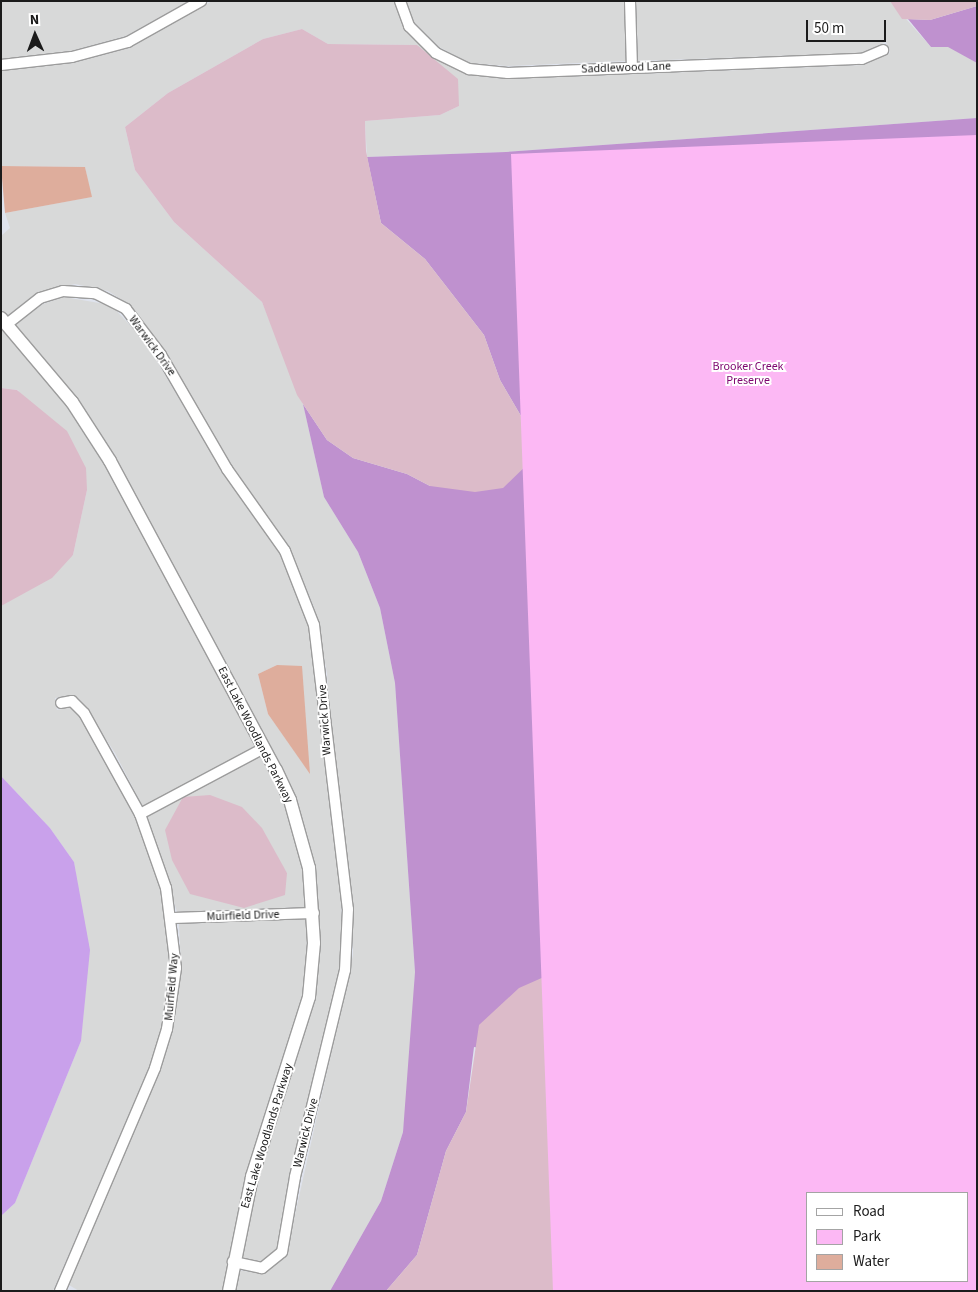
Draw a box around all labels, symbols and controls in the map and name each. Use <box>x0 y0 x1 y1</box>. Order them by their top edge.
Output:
north arrow <box>10 10 60 60</box>
text: N <box>29 10 39 30</box>
scale bar <box>808 10 888 42</box>
text: 50 m <box>814 18 844 39</box>
street label: Saddlewood Lane <box>581 59 671 77</box>
street label: Warwick Drive <box>125 313 179 379</box>
park label: Brooker Creek Preserve <box>712 360 784 388</box>
street label: East Lake Woodlands Parkway <box>214 664 296 806</box>
street label: Warwick Drive <box>315 684 335 756</box>
street label: Muirfield Drive <box>206 908 280 924</box>
street label: Muirfield Way <box>162 953 182 1021</box>
street label: East Lake Woodlands Parkway <box>238 1062 296 1210</box>
street label: Warwick Drive <box>290 1097 322 1169</box>
legend <box>806 1192 968 1282</box>
text: Road <box>853 1201 885 1222</box>
text: Park <box>853 1226 881 1247</box>
text: Water <box>853 1251 889 1272</box>

